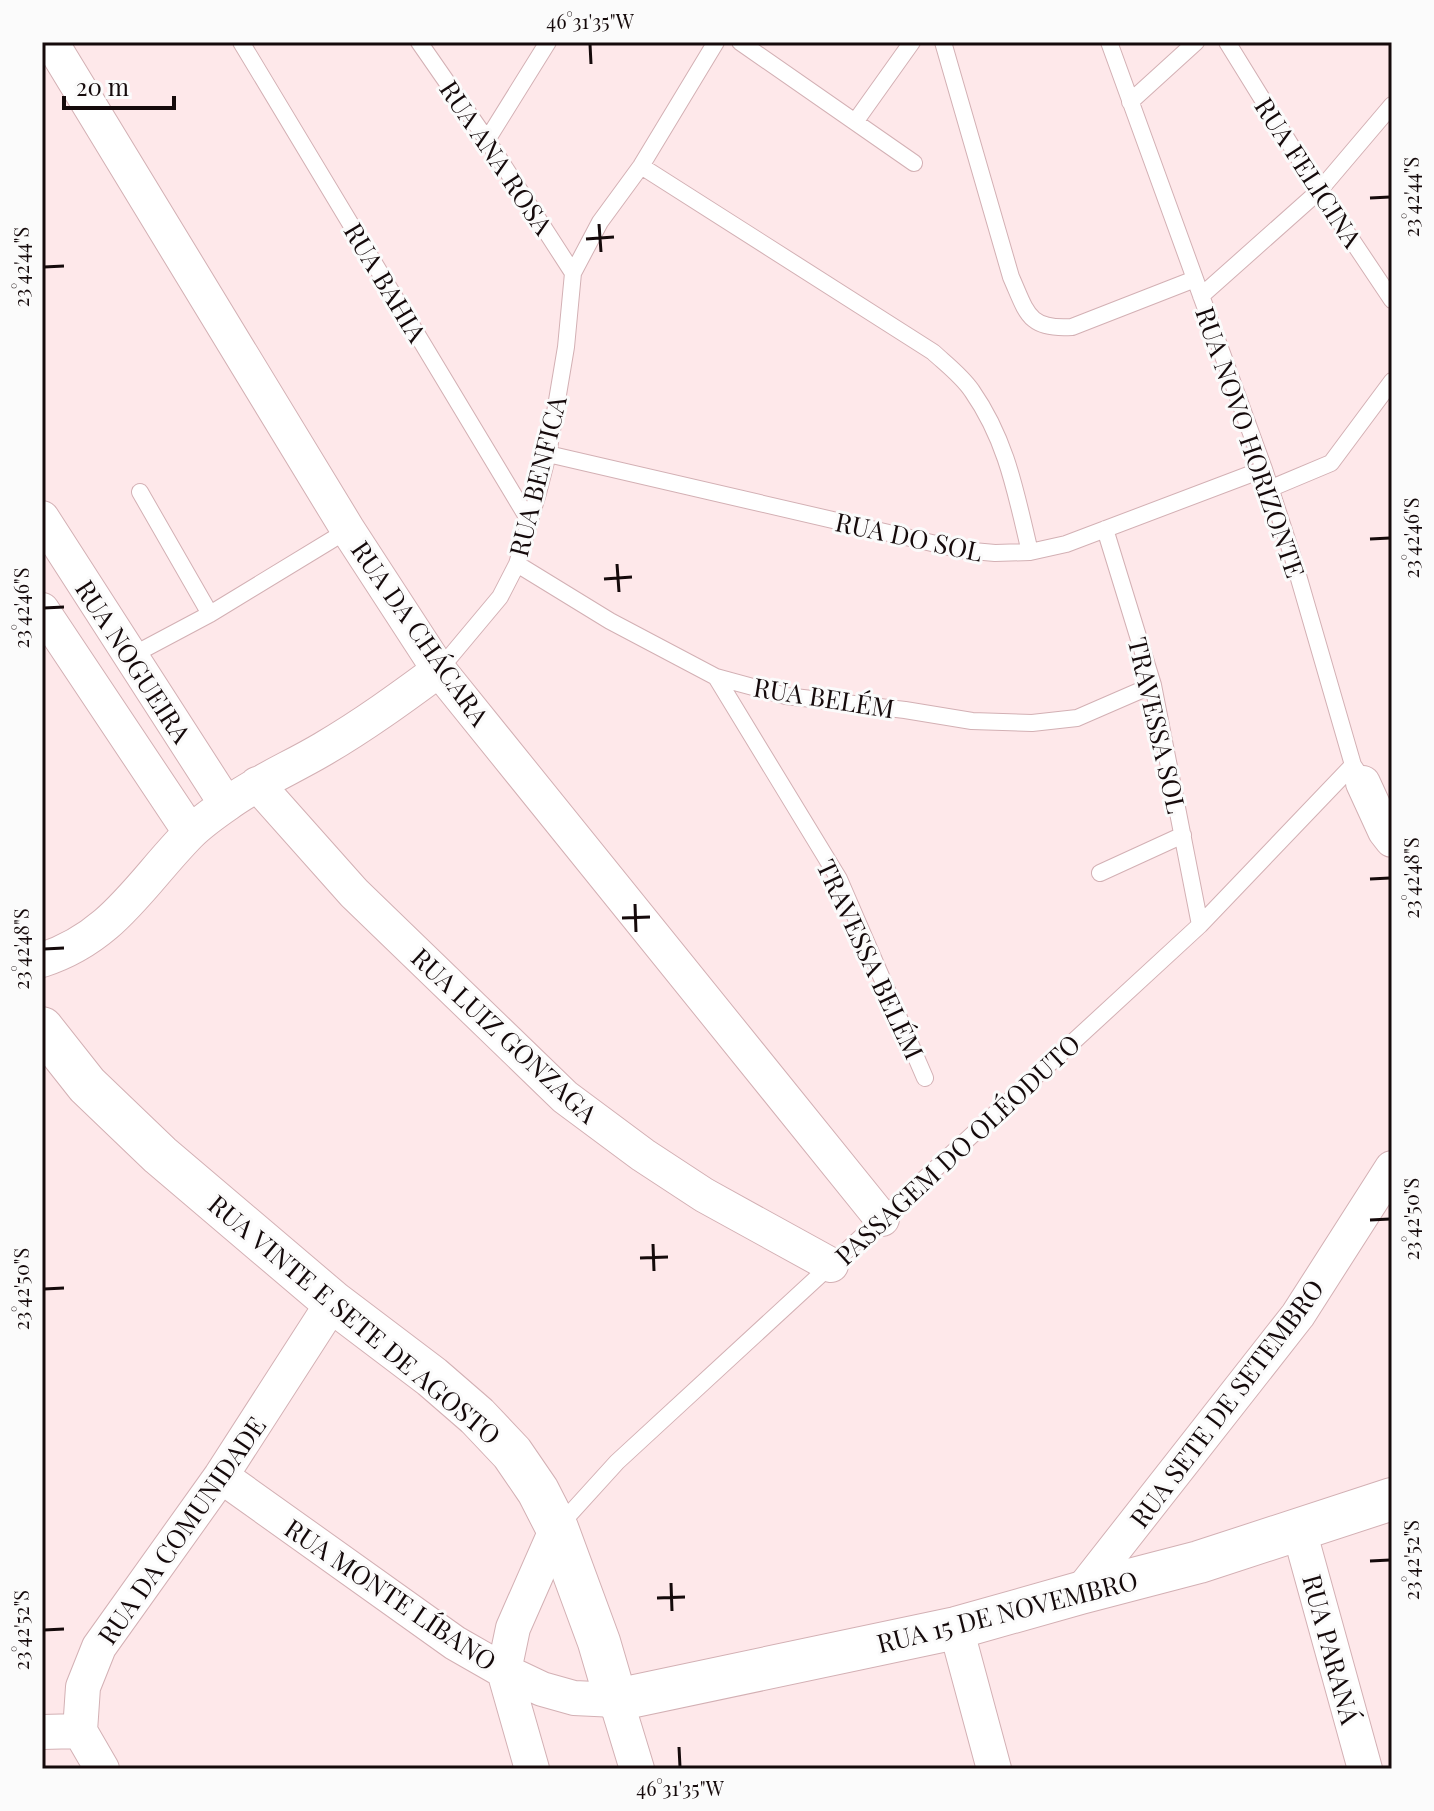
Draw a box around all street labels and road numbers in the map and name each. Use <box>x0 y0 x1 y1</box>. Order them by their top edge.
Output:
street label: RUA ANA ROSA <box>432 73 562 241</box>
street label: RUA FELICINA <box>1247 90 1371 254</box>
street label: RUA BAHIA <box>337 216 436 349</box>
street label: RUA NOVO HORIZONTE <box>1188 302 1314 582</box>
street label: RUA BENFICA <box>500 391 574 560</box>
street label: RUA DO SOL <box>832 503 986 569</box>
street label: RUA DA CHÁCARA <box>344 534 498 733</box>
street label: RUA NOGUEIRA <box>68 573 200 750</box>
street label: TRAVESSA SOL <box>1121 634 1195 816</box>
street label: RUA BELÉM <box>751 669 897 725</box>
street label: TRAVESSA BELÉM <box>809 853 933 1065</box>
street label: RUA LUIZ GONZAGA <box>404 940 606 1131</box>
street label: PASSAGEM DO OLÉODUTO <box>827 1026 1087 1272</box>
street label: RUA VINTE E SETE DE AGOSTO <box>202 1186 508 1452</box>
street label: RUA SETE DE SETEMBRO <box>1121 1272 1331 1534</box>
street label: RUA DA COMUNIDADE <box>89 1409 273 1651</box>
street label: RUA MONTE LÍBANO <box>278 1510 504 1678</box>
street label: RUA 15 DE NOVEMBRO <box>873 1562 1141 1660</box>
street label: RUA PARANÁ <box>1295 1570 1369 1728</box>

